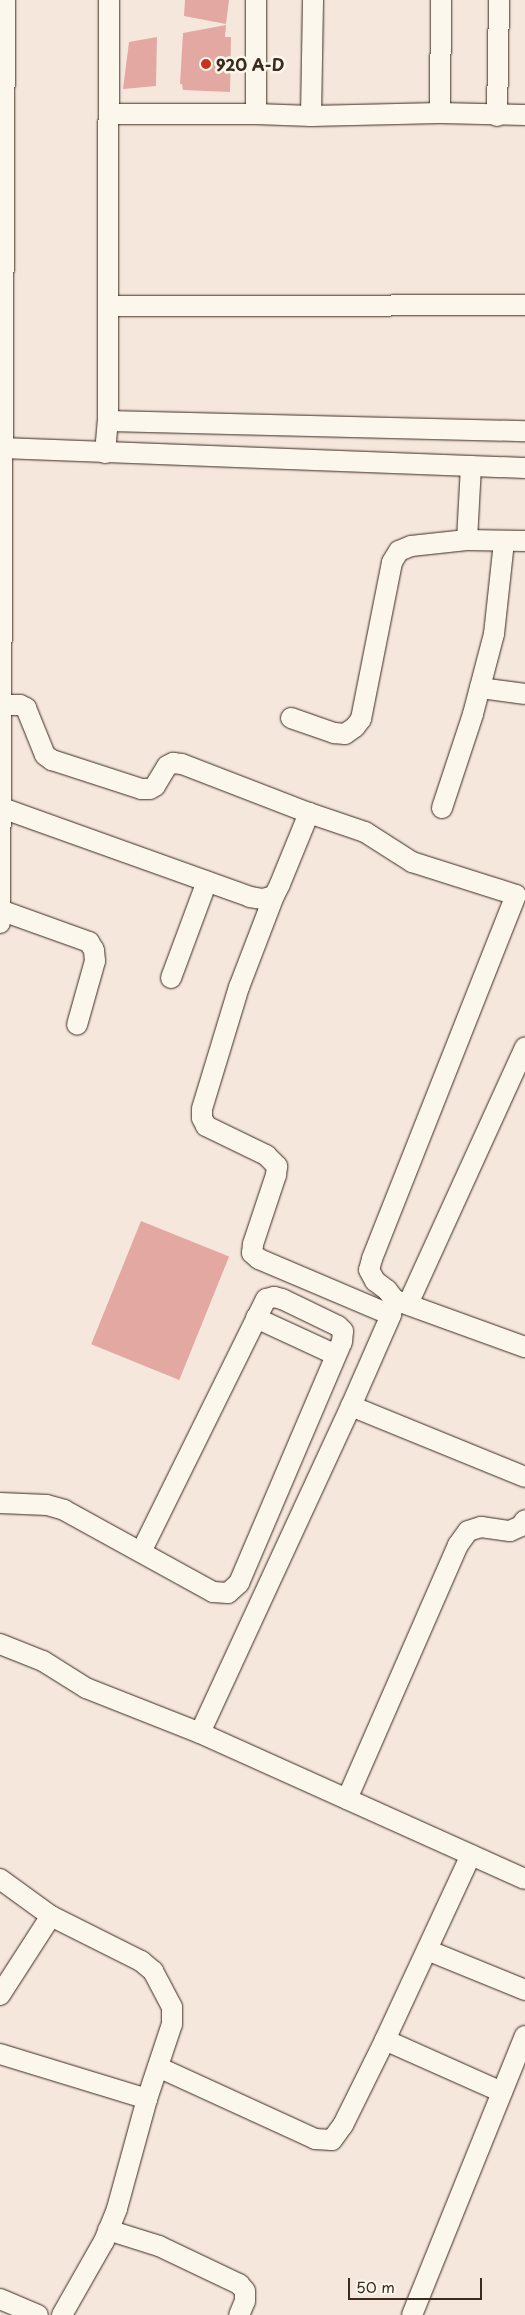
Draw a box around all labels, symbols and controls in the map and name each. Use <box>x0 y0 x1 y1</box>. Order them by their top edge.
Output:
place label: 920 A-D <box>216 54 286 74</box>
marker: 920 A-D <box>200 58 212 70</box>
scale bar <box>350 2268 484 2300</box>
text: 50 m <box>356 2275 395 2298</box>

